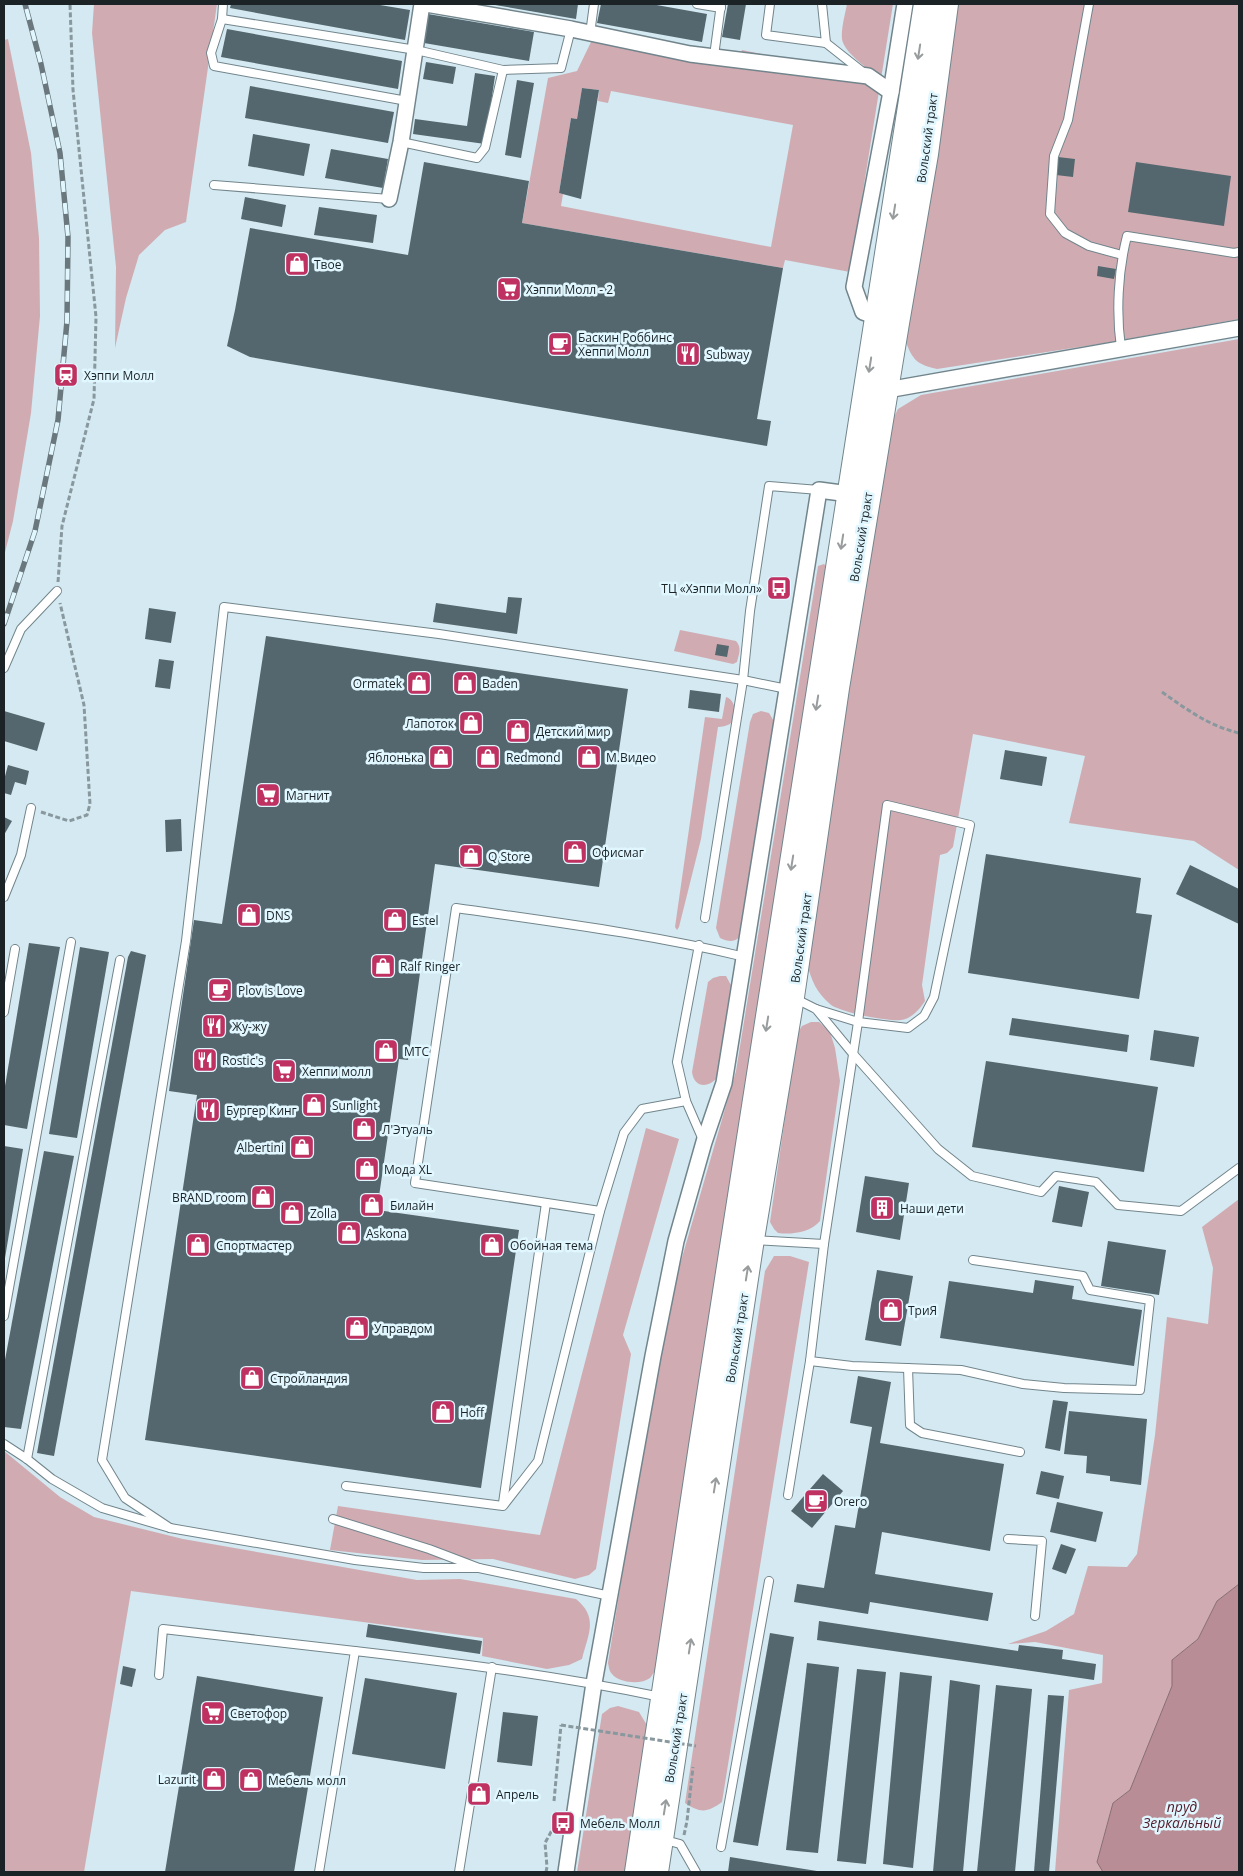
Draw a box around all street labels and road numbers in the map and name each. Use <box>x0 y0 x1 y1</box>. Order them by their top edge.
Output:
street label: Вольский тракт <box>912 92 942 184</box>
street label: Вольский тракт <box>846 491 877 583</box>
street label: Вольский тракт <box>786 892 816 984</box>
street label: Вольский тракт <box>722 1292 753 1384</box>
street label: Вольский тракт <box>661 1692 692 1784</box>

